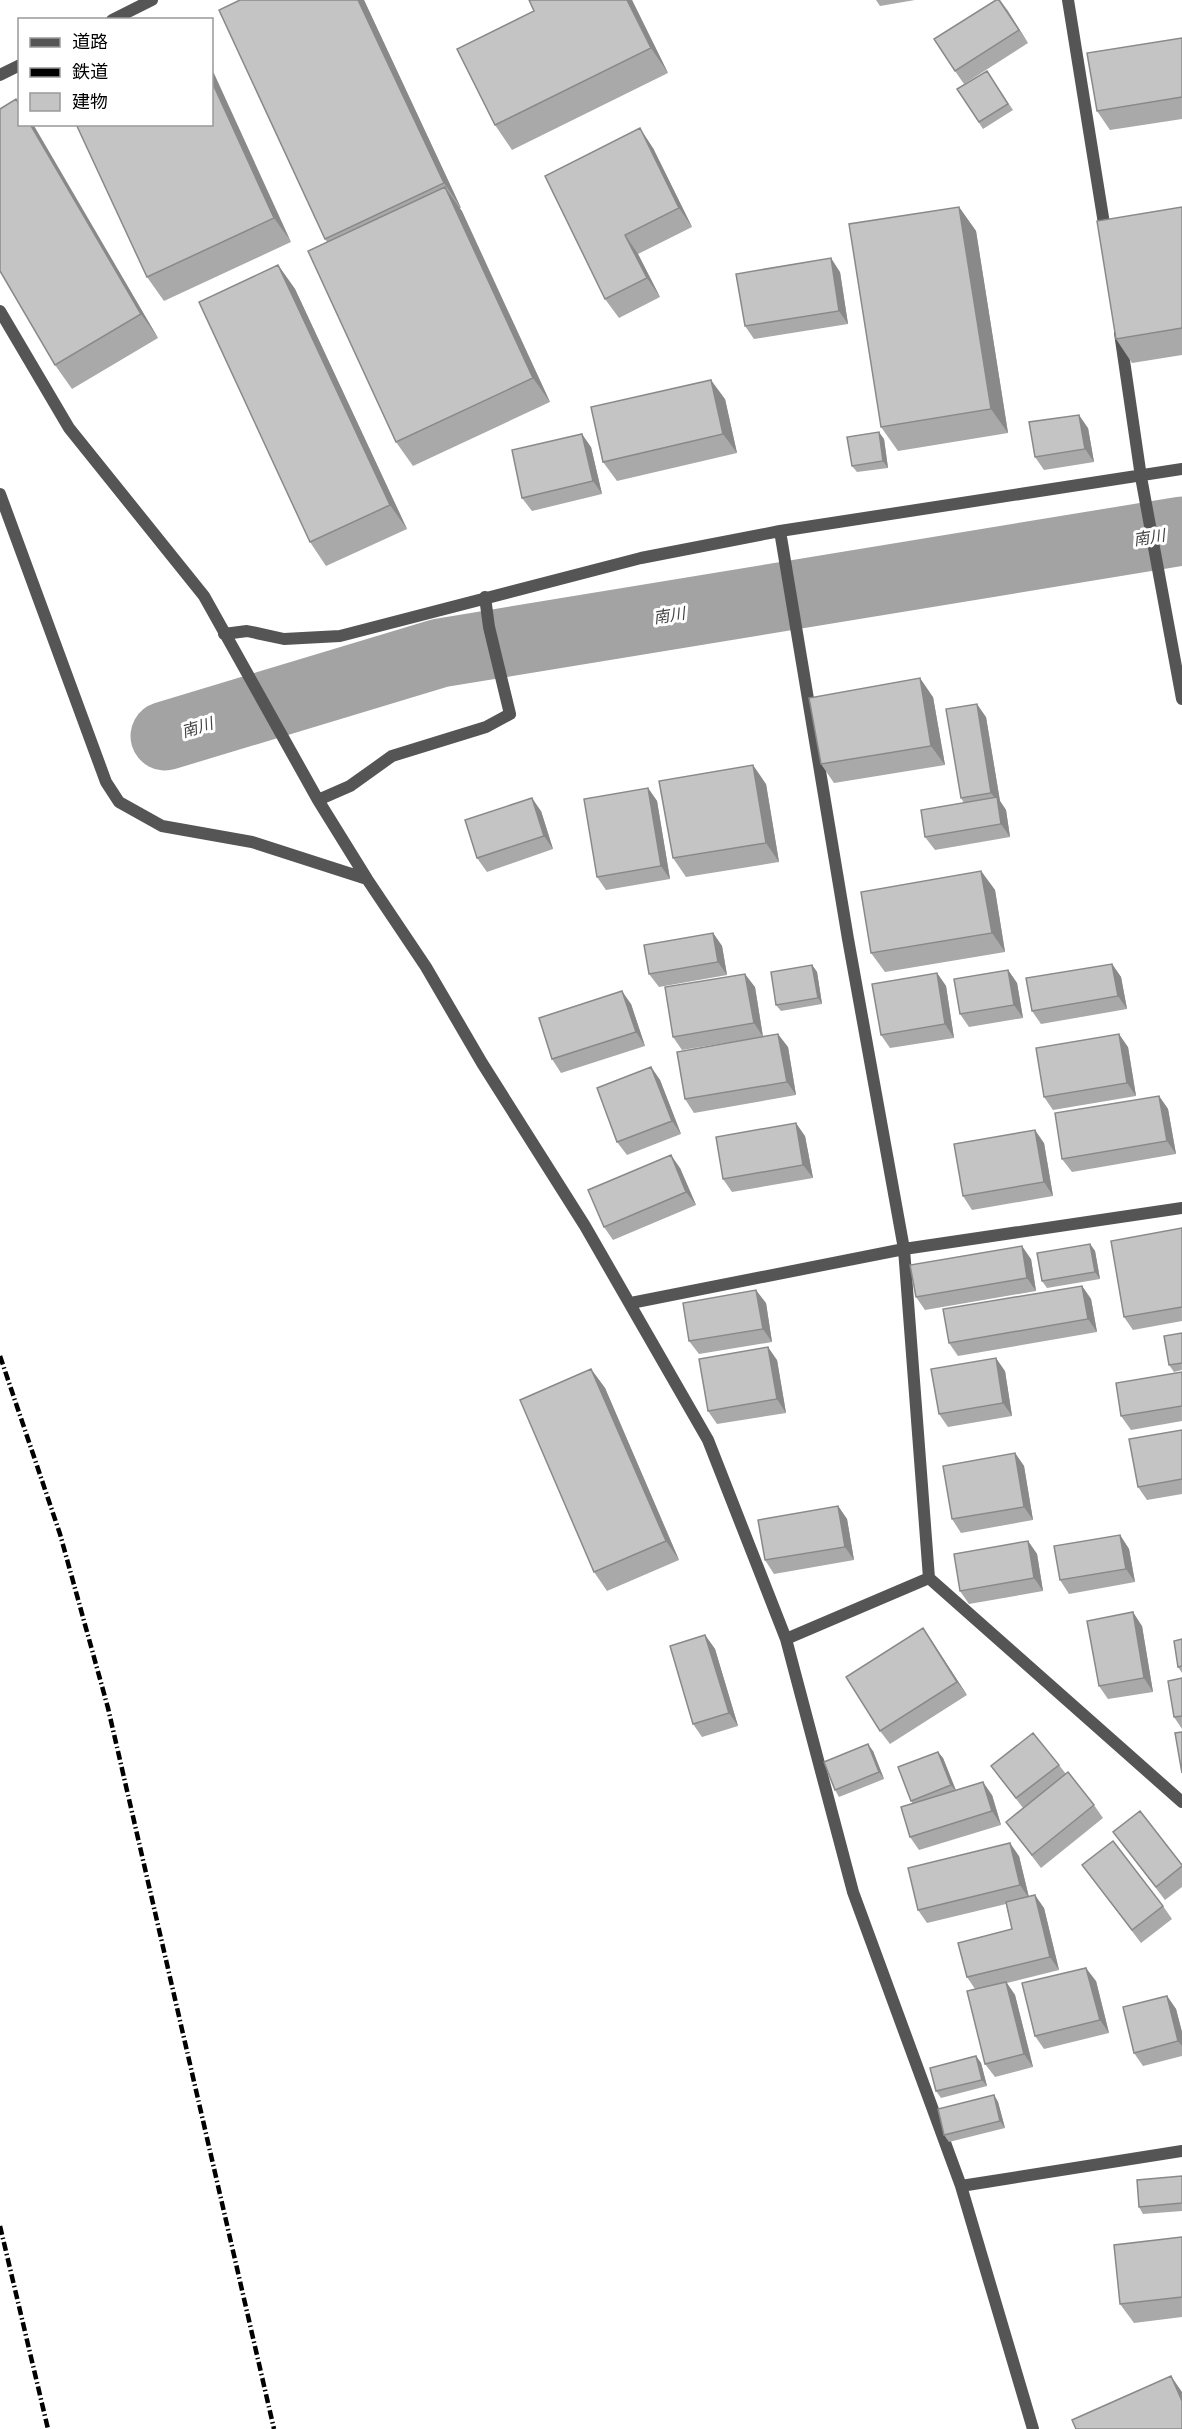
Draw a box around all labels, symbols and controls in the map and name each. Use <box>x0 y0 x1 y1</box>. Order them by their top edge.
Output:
legend <box>18 18 213 126</box>
text: 道路 <box>72 30 108 54</box>
text: 鉄道 <box>72 60 108 84</box>
text: 建物 <box>72 90 108 114</box>
water label: 南川 <box>1132 524 1169 551</box>
water label: 南川 <box>652 602 689 629</box>
water label: 南川 <box>179 712 218 743</box>

